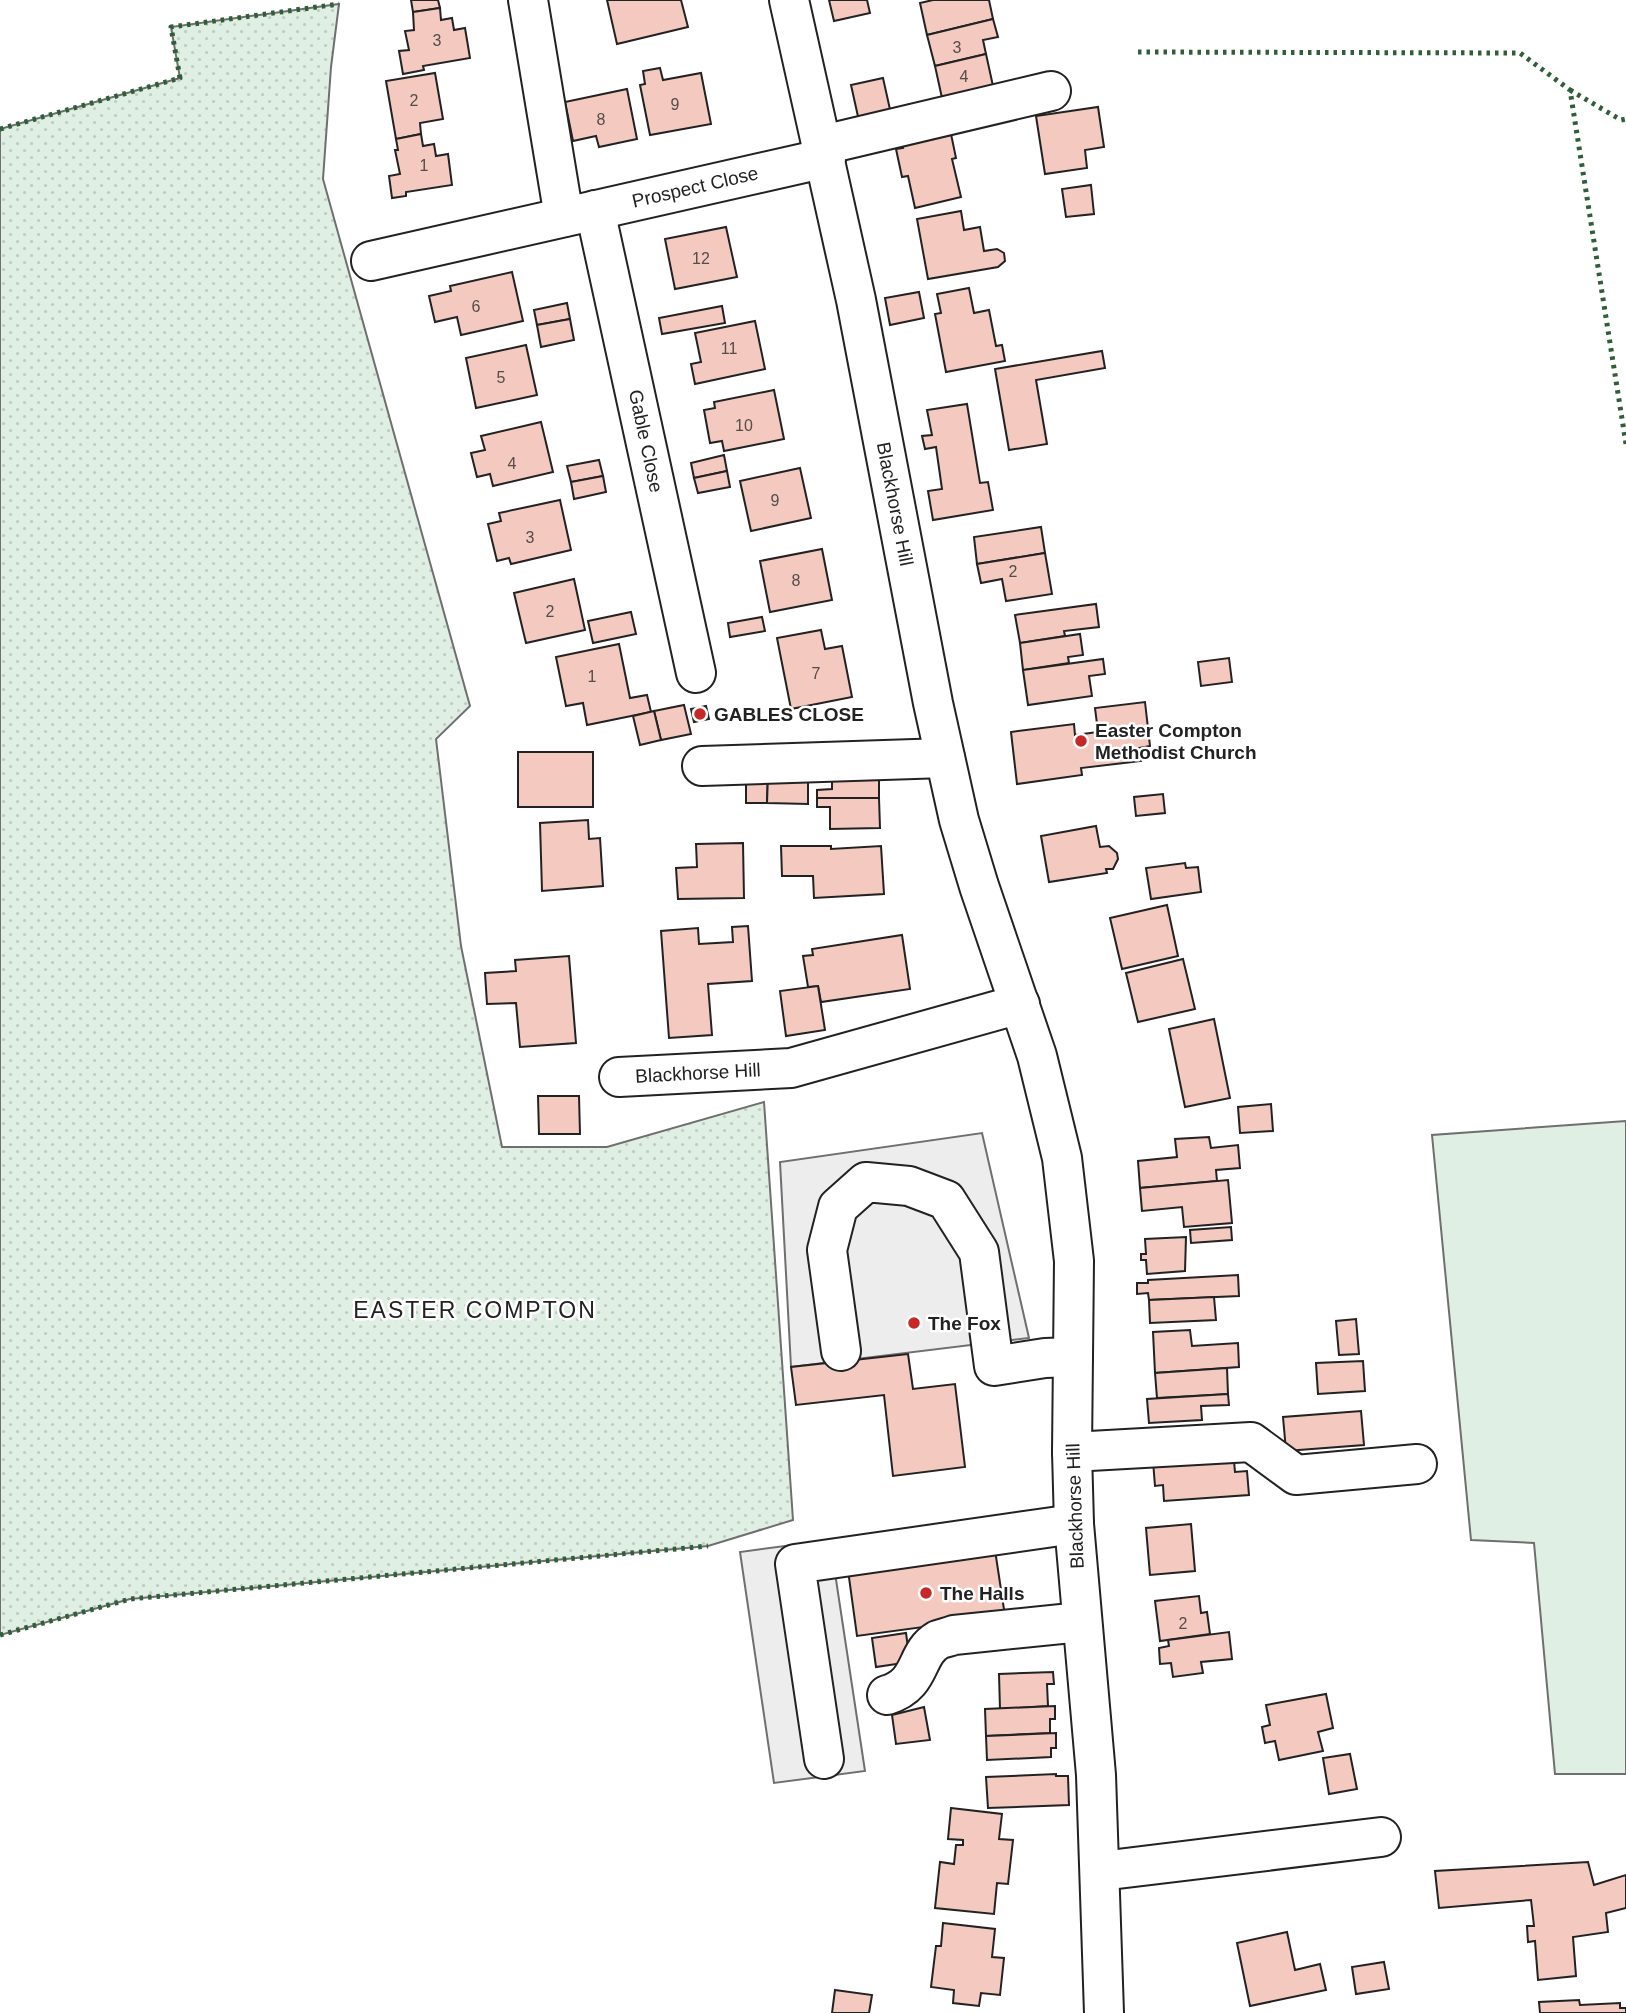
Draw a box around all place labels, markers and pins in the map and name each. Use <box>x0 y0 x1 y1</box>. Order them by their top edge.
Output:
place label: GABLES CLOSE <box>714 704 864 725</box>
marker: GABLES CLOSE <box>692 706 708 722</box>
place label: Easter Compton Methodist Church <box>1095 720 1257 763</box>
marker: Easter Compton Methodist Church <box>1073 733 1089 749</box>
place label: The Fox <box>928 1313 1001 1334</box>
marker: The Fox <box>906 1315 922 1331</box>
place label: The Halls <box>940 1583 1024 1604</box>
marker: The Halls <box>918 1585 934 1601</box>

